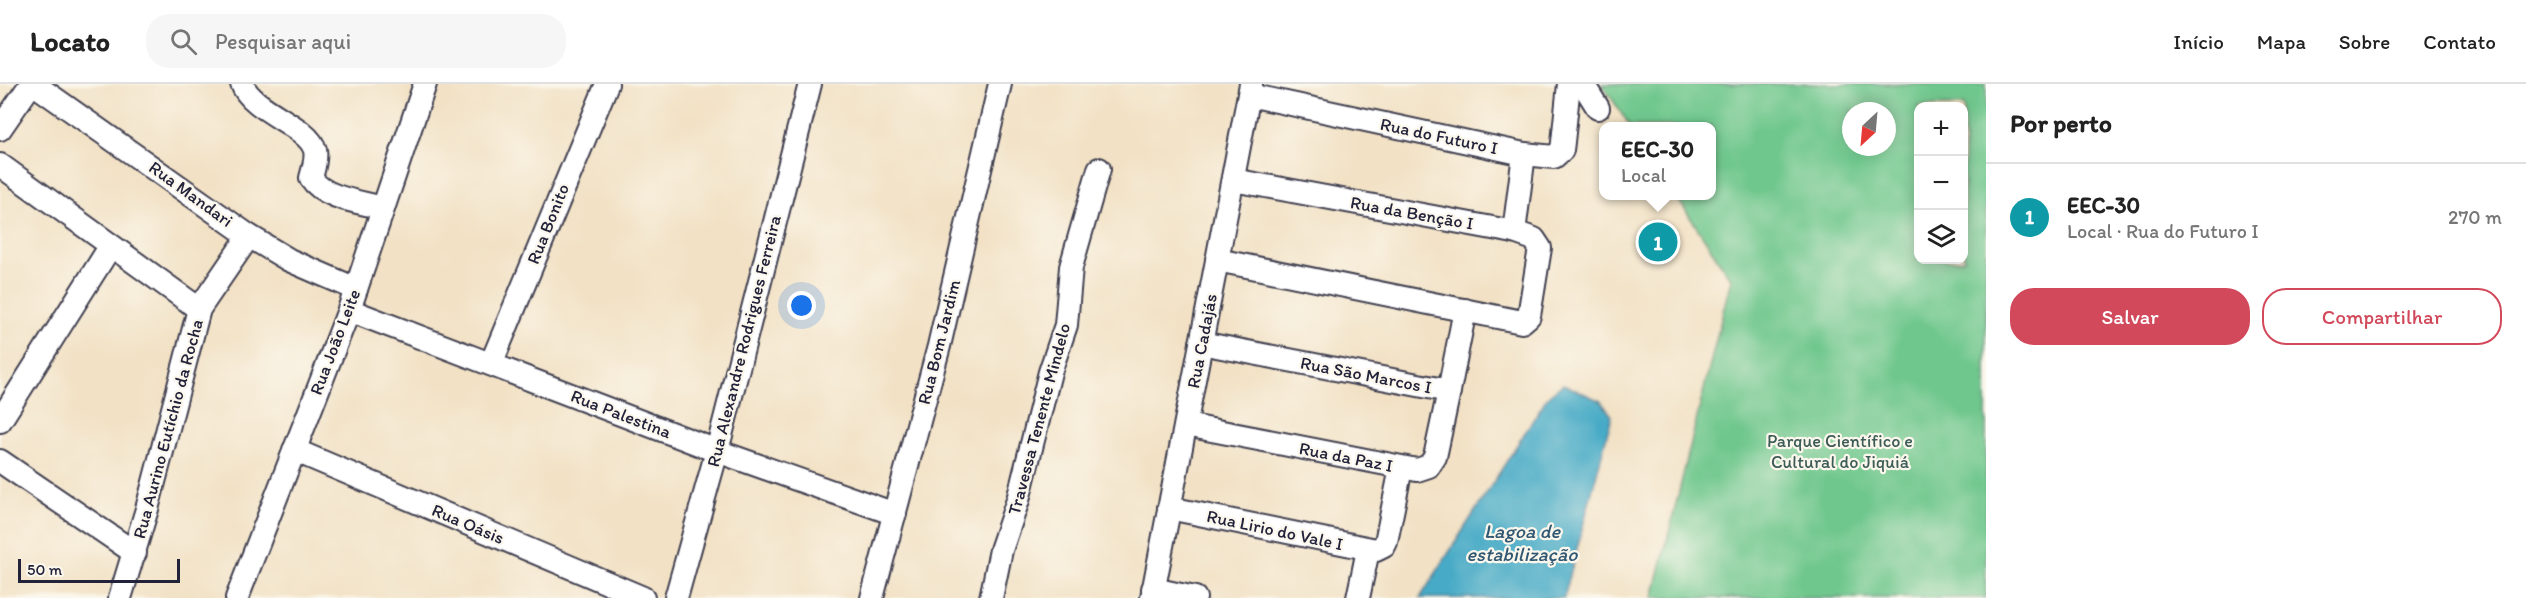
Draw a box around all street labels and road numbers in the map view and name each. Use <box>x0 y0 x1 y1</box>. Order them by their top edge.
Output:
street label: Rua do Futuro I <box>1378 113 1500 159</box>
street label: Rua Mandari <box>145 156 237 232</box>
street label: Rua Bonito <box>522 181 574 267</box>
street label: Rua da Benção I <box>1349 191 1475 235</box>
street label: Rua Alexandre Rodrigues Ferreira <box>702 212 786 469</box>
street label: Rua Bom Jardim <box>913 277 965 407</box>
street label: Rua João Leite <box>305 286 365 398</box>
street label: Rua Cadajás <box>1182 292 1222 390</box>
street label: Rua Aurino Eutíchio da Rocha <box>128 317 208 541</box>
street label: Travessa Tenente Mindelo <box>1003 321 1075 517</box>
street label: Rua São Marcos I <box>1299 351 1433 399</box>
street label: Rua Palestina <box>568 385 675 443</box>
street label: Rua da Paz I <box>1297 437 1395 477</box>
street label: Rua Oásis <box>428 499 508 549</box>
street label: Rua Lirio do Vale I <box>1205 505 1345 555</box>

